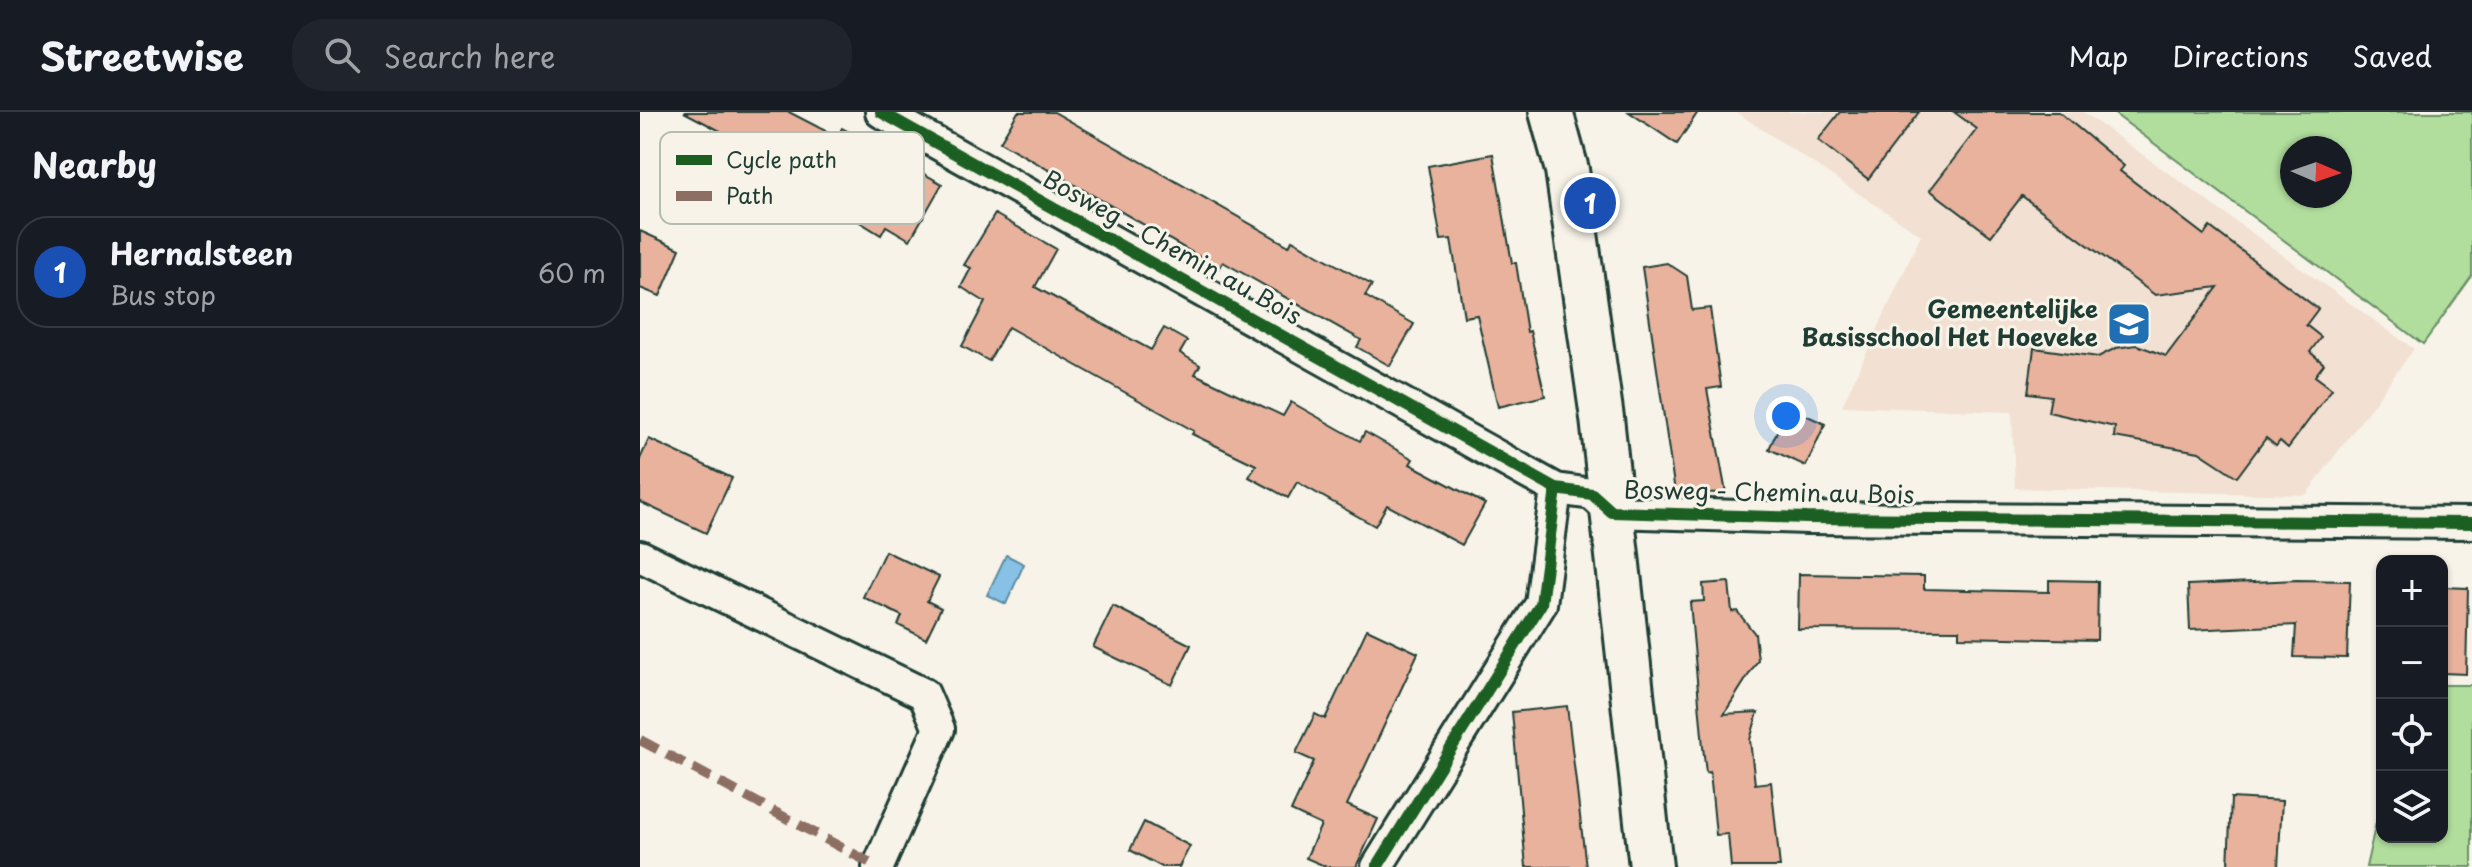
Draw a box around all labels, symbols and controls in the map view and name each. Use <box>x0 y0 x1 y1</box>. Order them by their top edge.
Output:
search box <box>292 19 852 91</box>
text: Streetwise <box>40 27 244 84</box>
icon: search <box>320 33 364 77</box>
text: Search here <box>384 33 555 78</box>
text: Map <box>2069 34 2128 77</box>
text: Directions <box>2172 34 2309 77</box>
text: Saved <box>2353 34 2432 77</box>
legend <box>660 132 924 224</box>
north arrow <box>2280 136 2352 208</box>
text: Nearby <box>32 138 157 190</box>
text: Cycle path <box>726 142 837 175</box>
street label: Bosweg - Chemin au Bois <box>1037 160 1309 332</box>
pin: 1 <box>1564 173 1616 233</box>
text: Path <box>726 178 774 211</box>
text: Hernalsteen <box>110 230 293 275</box>
text: 1 <box>54 253 66 292</box>
text: 60 m <box>538 253 606 292</box>
text: Bus stop <box>110 275 216 314</box>
place label: Gemeentelijke Basisschool Het Hoeveke <box>1801 290 2098 354</box>
school or university icon: Gemeentelijke Basisschool Het Hoeveke <box>2105 300 2153 348</box>
your location <box>1766 396 1806 436</box>
street label: Bosweg - Chemin au Bois <box>1623 470 1915 512</box>
map controls <box>2376 555 2448 843</box>
button: + <box>2376 555 2448 627</box>
button: − <box>2376 627 2448 699</box>
button: locate <box>2376 699 2448 771</box>
button: layers <box>2376 771 2448 843</box>

